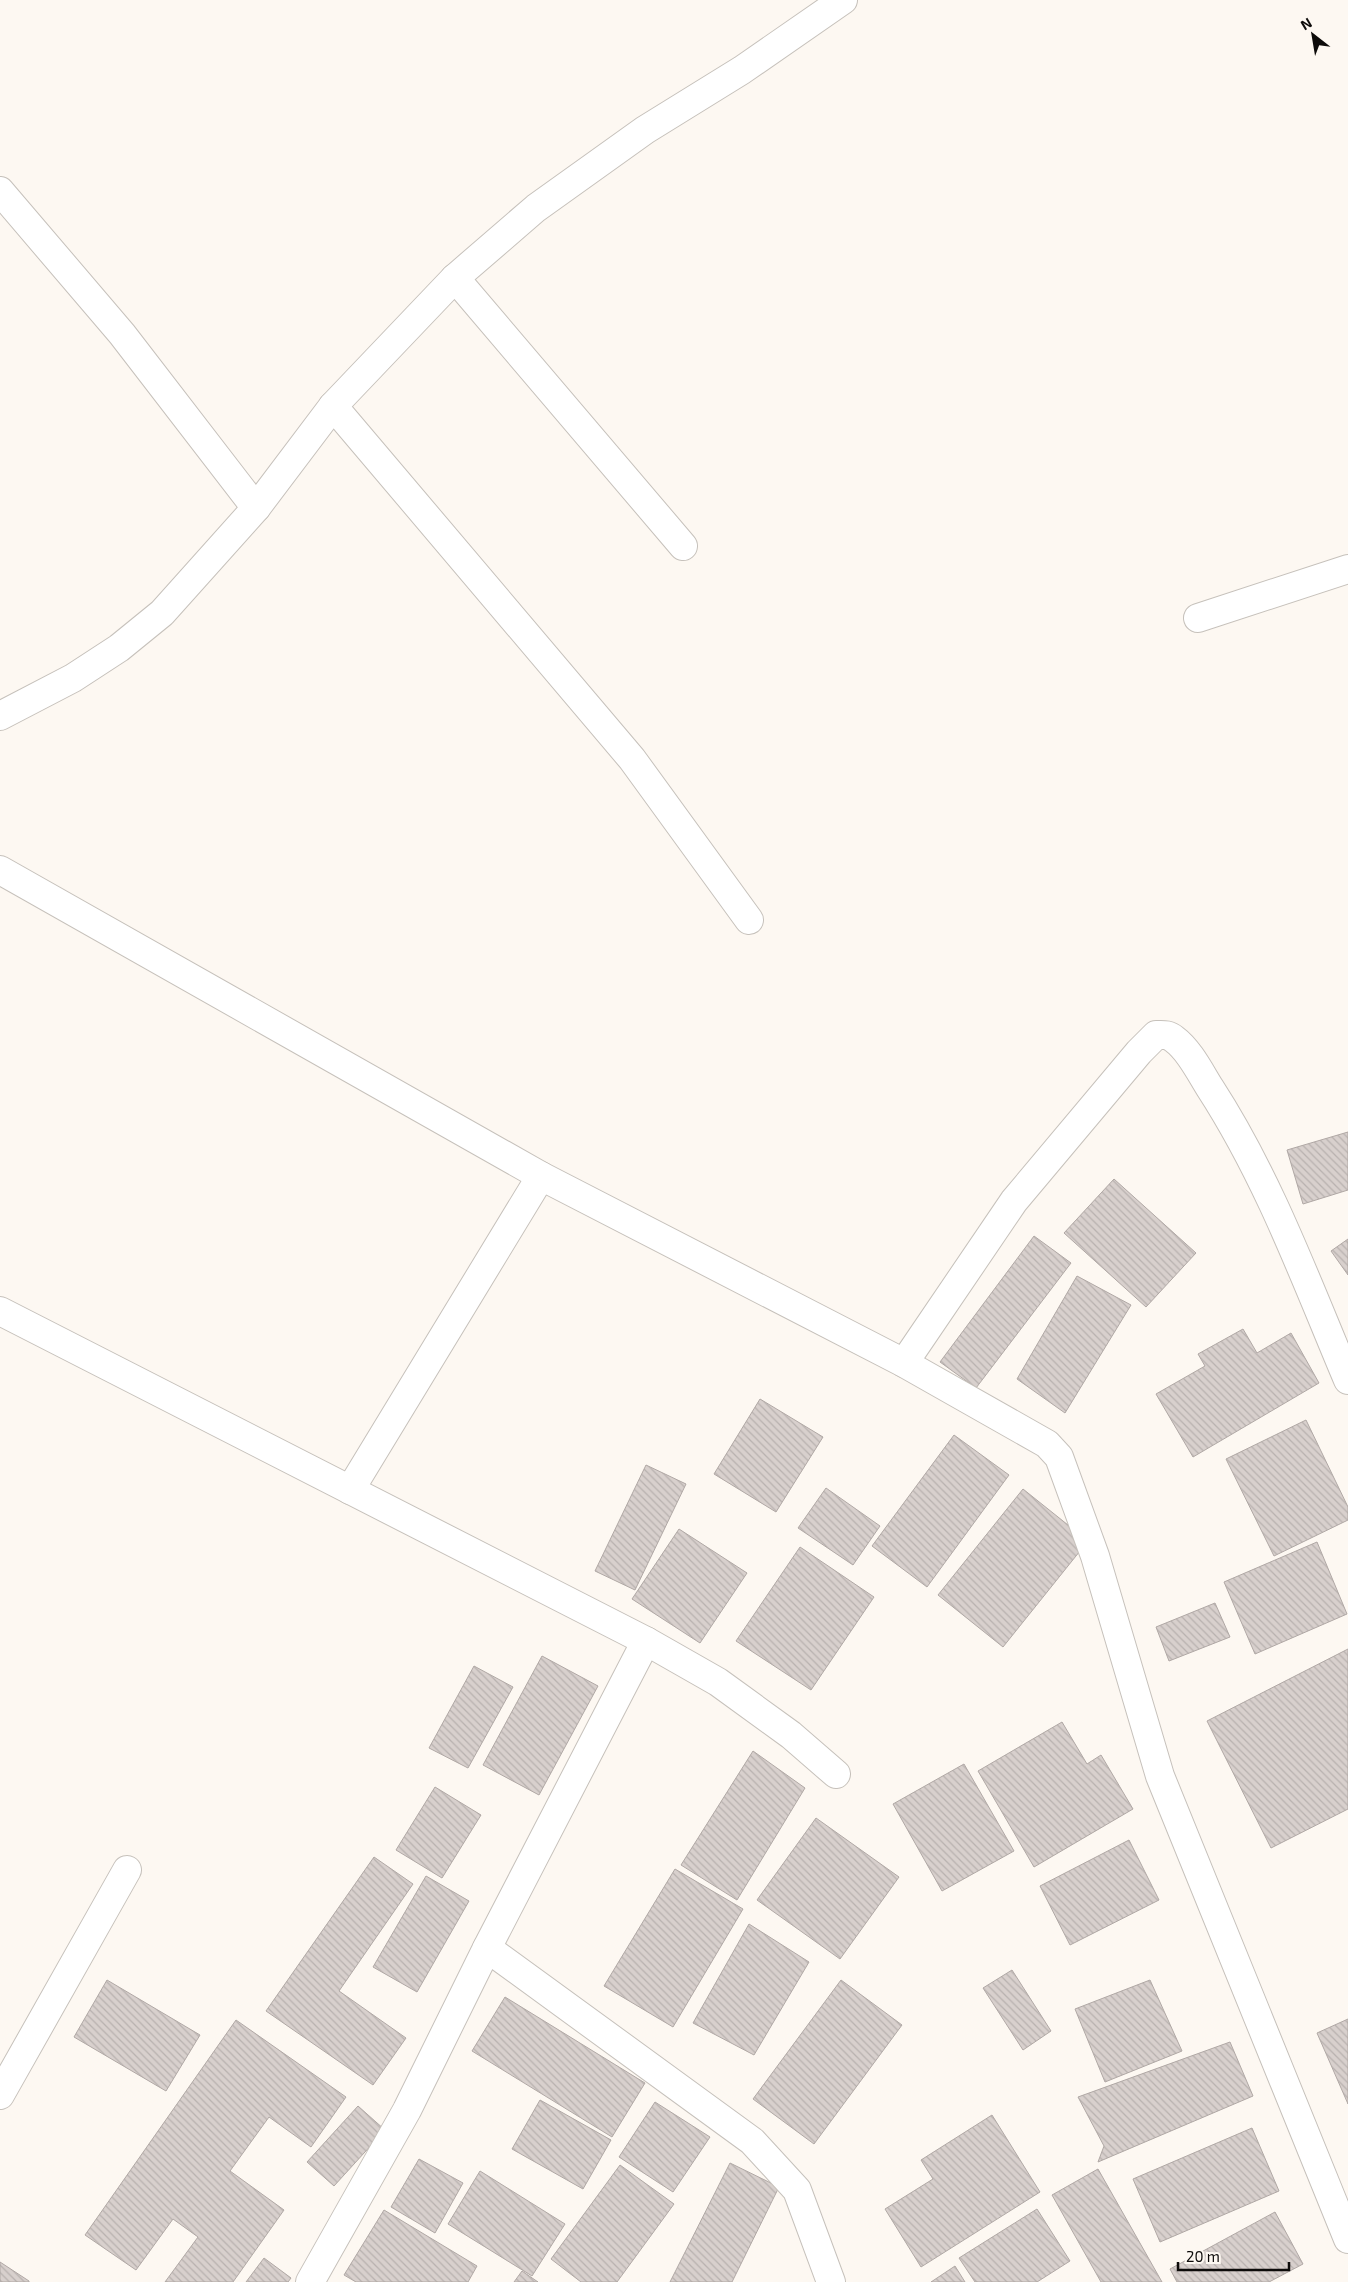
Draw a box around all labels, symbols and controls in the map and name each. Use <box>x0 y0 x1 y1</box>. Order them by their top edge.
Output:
north arrow <box>1288 10 1338 60</box>
text: N <box>1297 14 1315 33</box>
scale bar <box>1178 2240 1289 2272</box>
text: 20 m <box>1186 2247 1220 2265</box>

